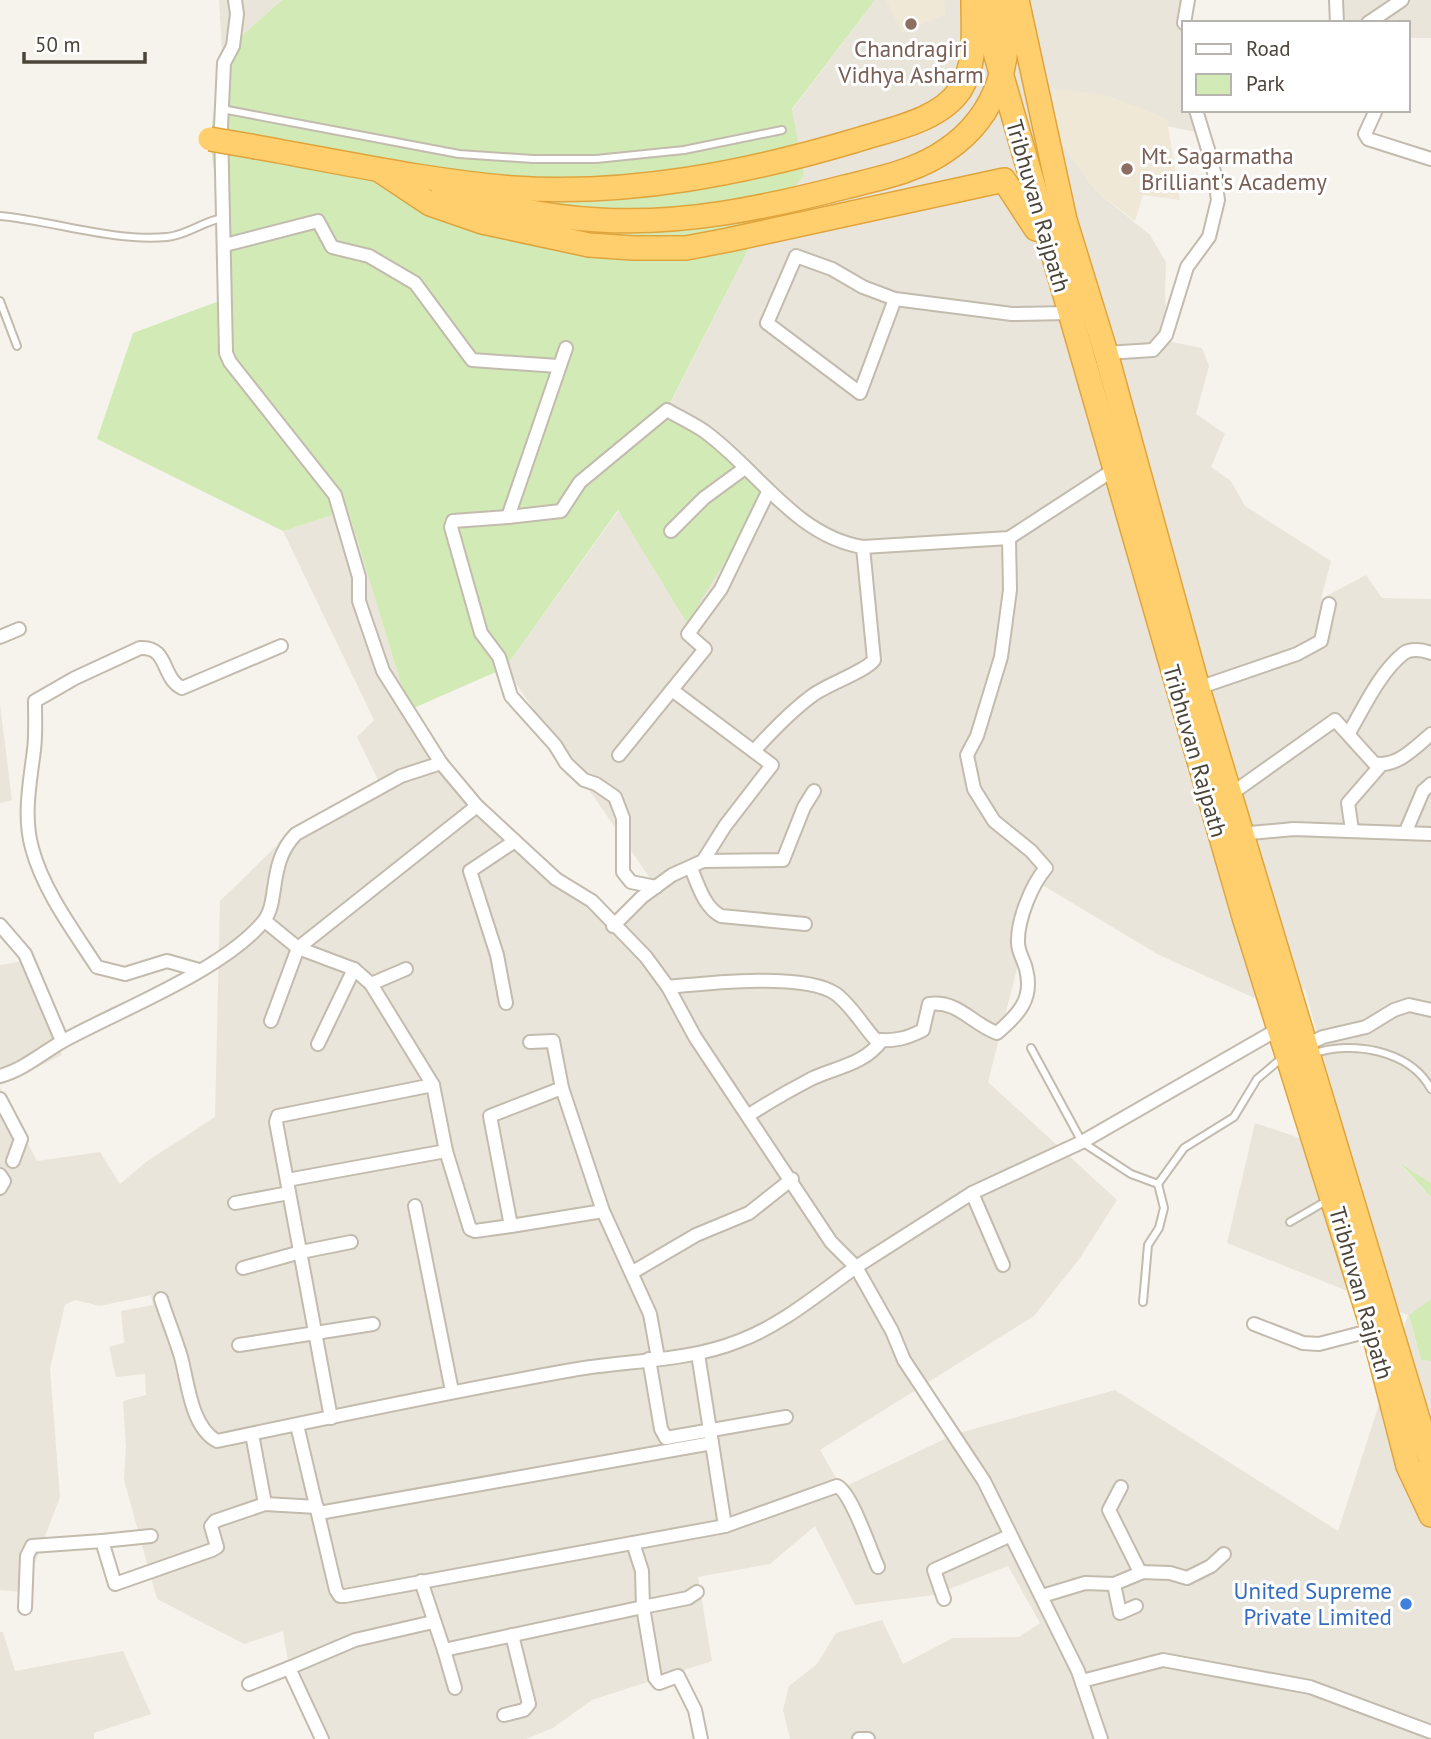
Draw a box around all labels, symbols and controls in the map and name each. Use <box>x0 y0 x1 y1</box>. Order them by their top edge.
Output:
marker: Chandragiri Vidhya Asharm <box>903 16 919 32</box>
scale bar <box>24 21 145 65</box>
legend <box>1182 21 1410 112</box>
text: 50 m <box>35 31 81 58</box>
place label: Chandragiri Vidhya Asharm <box>837 34 984 89</box>
text: Road <box>1246 35 1290 62</box>
text: Park <box>1246 70 1285 97</box>
street label: Tribhuvan Rajpath <box>1000 116 1077 296</box>
place label: Mt. Sagarmatha Brilliant's Academy <box>1141 141 1327 196</box>
marker: Mt. Sagarmatha Brilliant's Academy <box>1119 161 1135 177</box>
street label: Tribhuvan Rajpath <box>1157 661 1234 841</box>
street label: Tribhuvan Rajpath <box>1323 1203 1400 1383</box>
place label: United Supreme Private Limited <box>1234 1576 1392 1631</box>
marker: United Supreme Private Limited <box>1398 1596 1414 1612</box>

